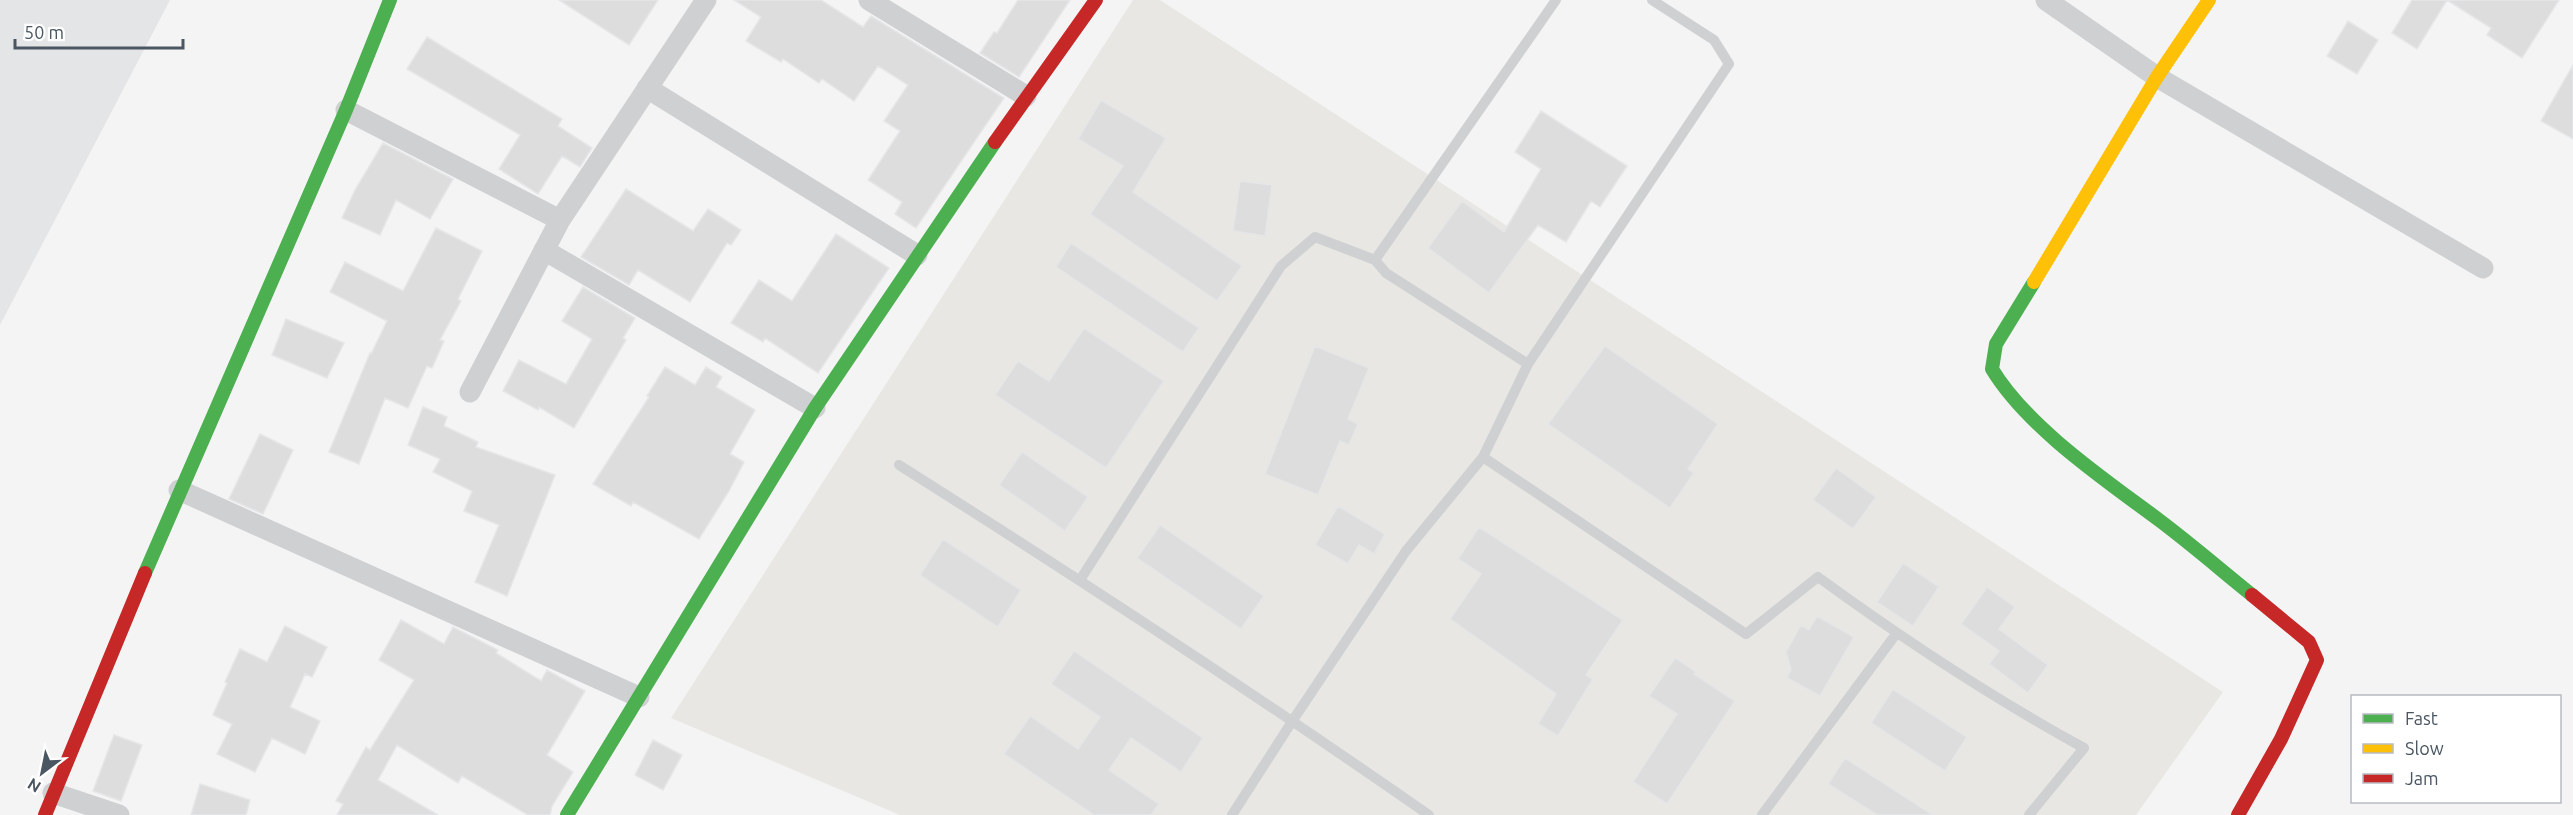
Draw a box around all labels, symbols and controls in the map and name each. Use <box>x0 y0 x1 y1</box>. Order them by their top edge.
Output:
scale bar <box>15 12 183 50</box>
text: 50 m <box>24 22 64 42</box>
legend <box>2351 695 2561 803</box>
text: Fast <box>2405 708 2438 728</box>
text: Slow <box>2405 738 2444 758</box>
north arrow <box>12 743 72 803</box>
text: Jam <box>2405 768 2439 788</box>
text: N <box>24 775 44 797</box>

